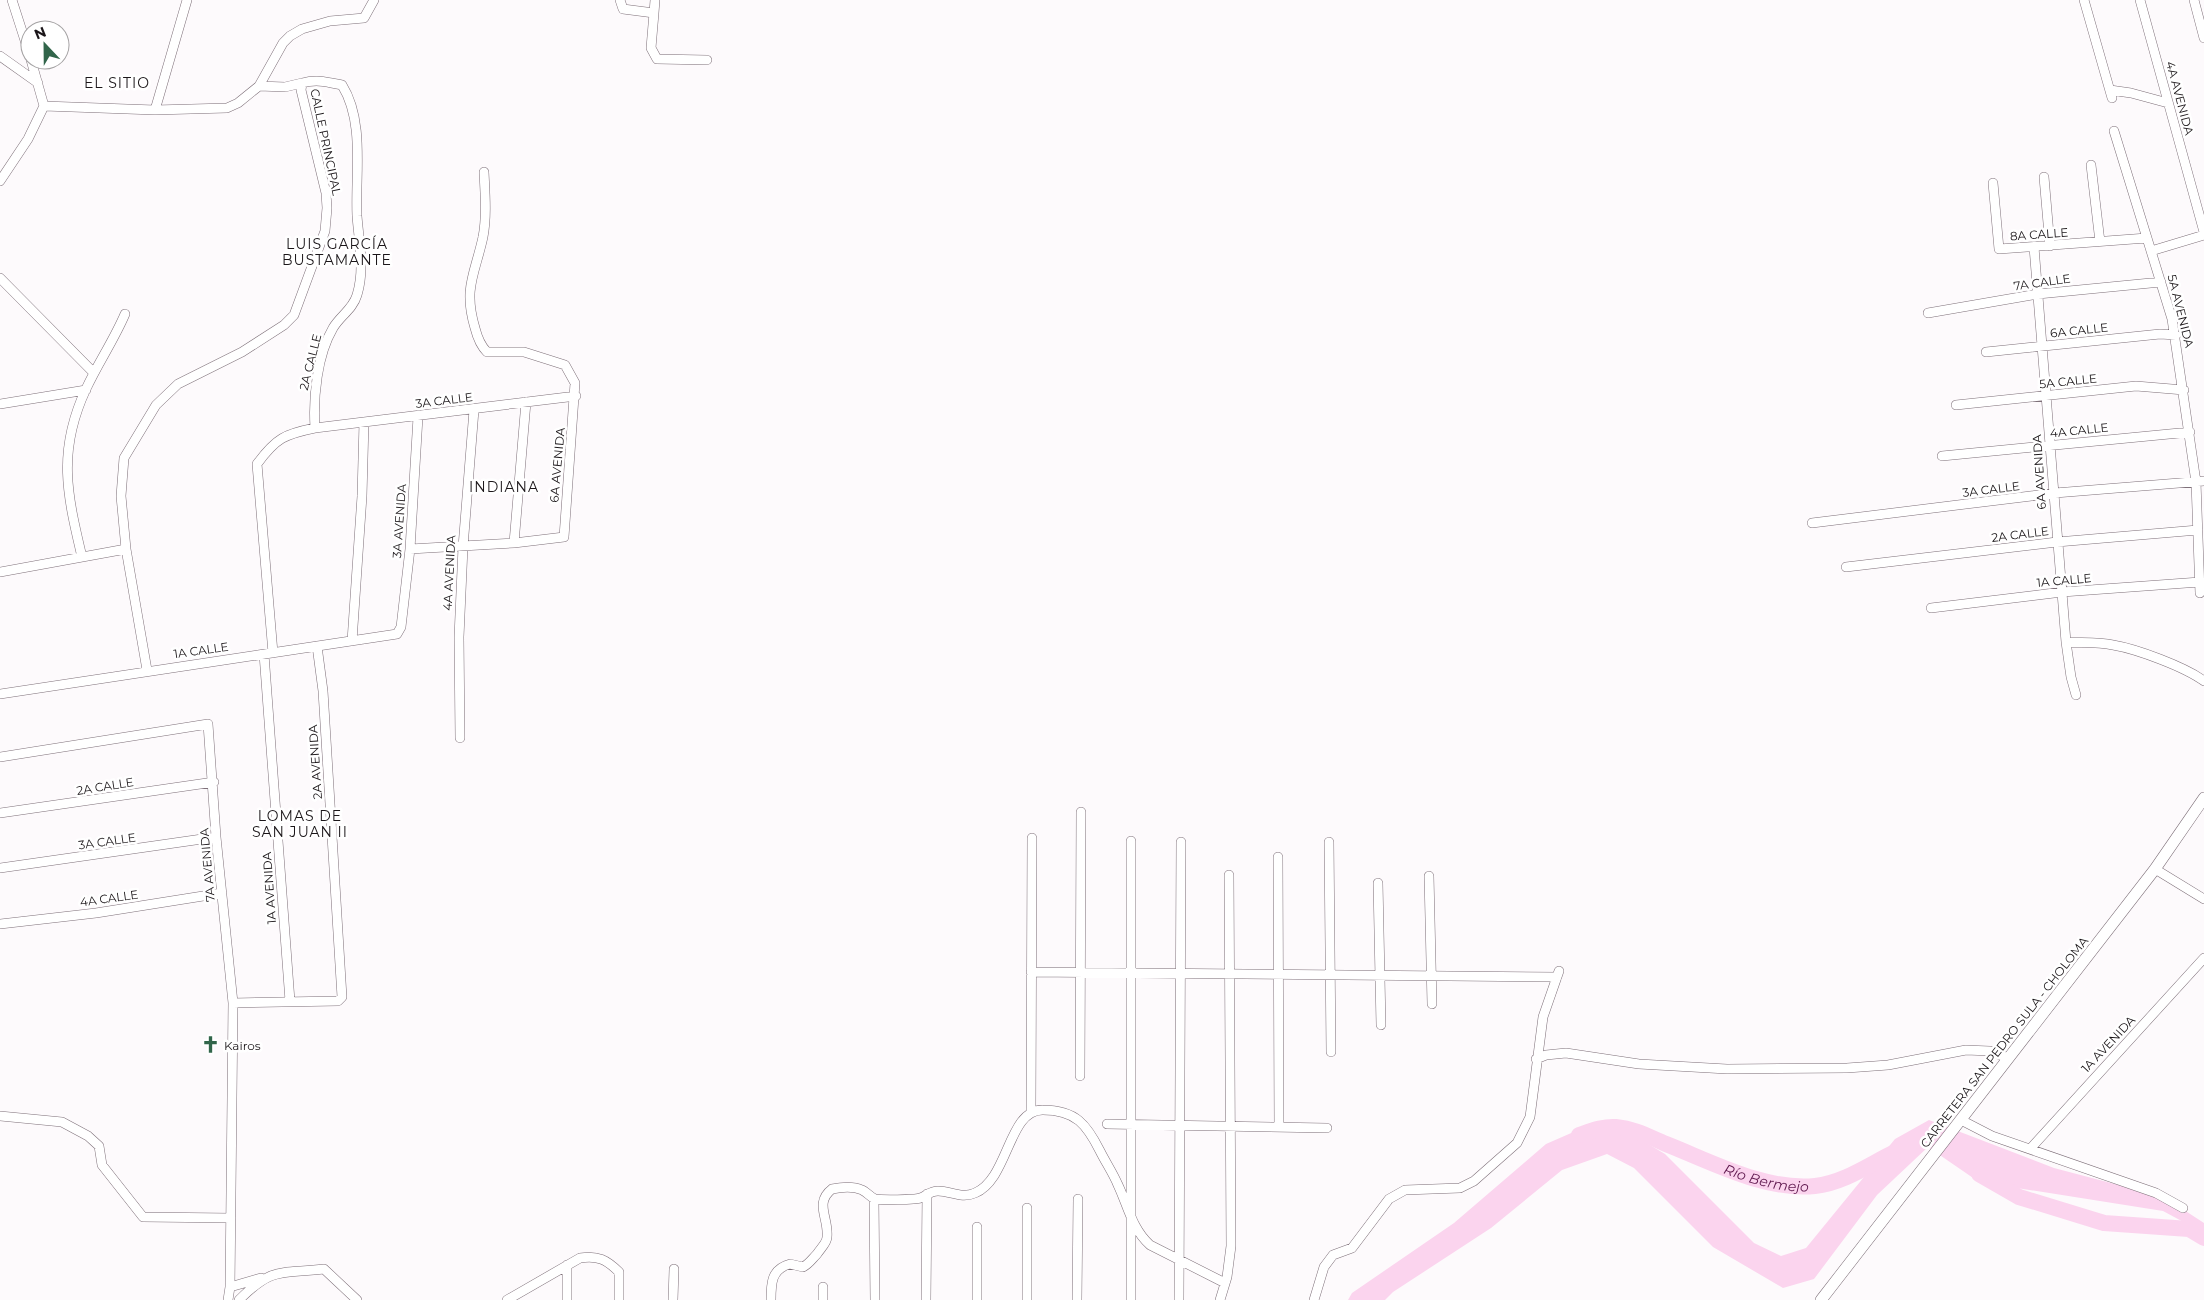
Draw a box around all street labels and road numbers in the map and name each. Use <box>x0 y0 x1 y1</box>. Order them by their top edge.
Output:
street label: 4A AVENIDA <box>2163 59 2197 137</box>
street label: CALLE PRINCIPAL <box>307 87 345 197</box>
street label: 8A CALLE <box>2009 224 2069 244</box>
street label: 7A CALLE <box>2013 271 2071 293</box>
street label: 5A AVENIDA <box>2165 273 2197 349</box>
street label: 6A CALLE <box>2049 319 2109 341</box>
street label: 2A CALLE <box>296 332 324 392</box>
street label: 5A CALLE <box>2039 371 2097 391</box>
street label: 3A CALLE <box>414 389 474 411</box>
street label: 4A CALLE <box>2049 419 2109 441</box>
street label: 6A AVENIDA <box>546 426 568 503</box>
street label: 6A AVENIDA <box>2029 434 2049 510</box>
street label: 3A CALLE <box>1961 478 2021 500</box>
street label: 3A AVENIDA <box>389 483 409 559</box>
street label: 2A CALLE <box>1990 523 2050 545</box>
street label: 4A AVENIDA <box>440 534 458 611</box>
street label: 1A CALLE <box>2036 570 2092 590</box>
street label: 1A CALLE <box>173 639 229 661</box>
street label: 2A AVENIDA <box>305 724 325 800</box>
street label: 2A CALLE <box>75 774 135 798</box>
street label: 7A AVENIDA <box>196 827 218 903</box>
street label: 3A CALLE <box>77 830 137 852</box>
street label: 1A AVENIDA <box>259 851 279 925</box>
street label: 4A CALLE <box>79 886 139 910</box>
street label: CARRETERA SAN PEDRO SULA - CHOLOMA <box>1917 933 2091 1150</box>
street label: 1A AVENIDA <box>2078 1012 2138 1076</box>

